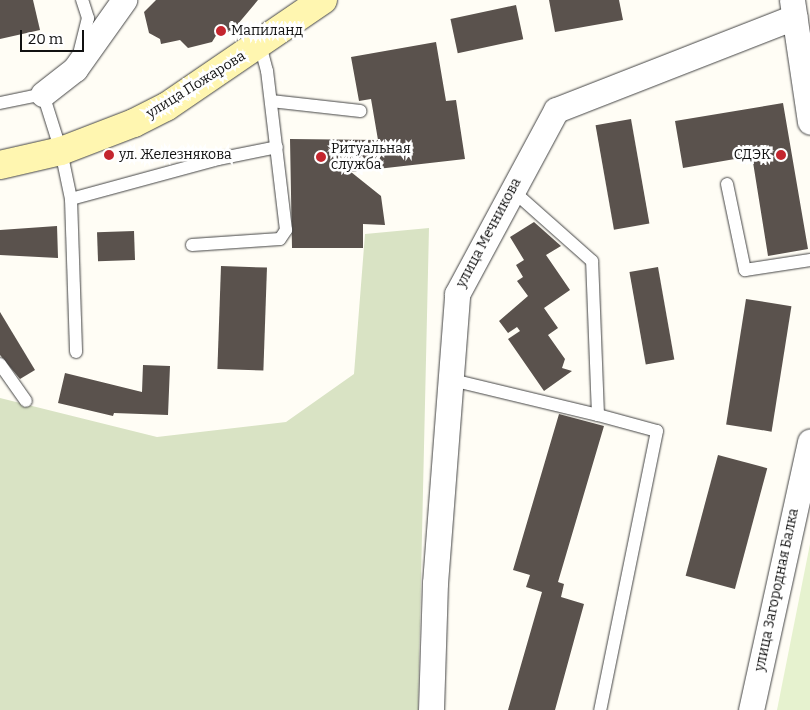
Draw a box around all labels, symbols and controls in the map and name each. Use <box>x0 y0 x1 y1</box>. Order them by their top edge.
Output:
scale bar <box>22 20 86 52</box>
place label: Мапиланд <box>231 23 303 39</box>
marker: Мапиланд <box>215 25 227 37</box>
text: 20 m <box>28 30 63 48</box>
street label: улица Пожарова <box>143 48 249 122</box>
place label: Ритуальная служба <box>331 141 411 174</box>
place label: ул. Железнякова <box>119 147 232 163</box>
place label: СДЭК <box>734 147 771 163</box>
marker: ул. Железнякова <box>103 149 115 161</box>
marker: СДЭК <box>775 149 787 161</box>
marker: Ритуальная служба <box>315 151 327 163</box>
street label: улица Мечникова <box>453 175 525 291</box>
street label: улица Загородная Балка <box>752 507 802 673</box>

